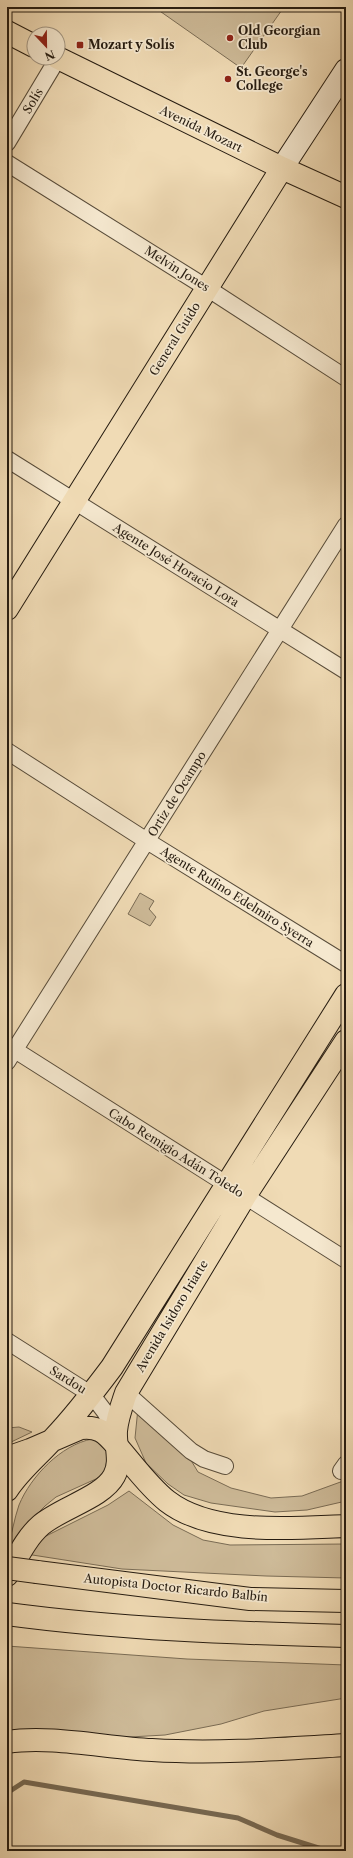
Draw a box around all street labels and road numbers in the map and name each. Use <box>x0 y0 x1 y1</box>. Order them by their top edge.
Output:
street label: Solís <box>19 85 46 116</box>
street label: Avenida Mozart <box>157 102 246 155</box>
street label: Melvin Jones <box>142 243 213 294</box>
street label: General Guido <box>146 299 203 378</box>
street label: Agente José Horacio Lora <box>110 519 243 610</box>
street label: Ortiz de Ocampo <box>144 748 209 839</box>
street label: Agente Rufino Edelmiro Syerra <box>157 843 317 950</box>
street label: Cabo Remigio Adán Toledo <box>106 1105 247 1200</box>
street label: Avenida Isidoro Iriarte <box>132 1257 211 1375</box>
street label: Sardou <box>47 1363 90 1397</box>
street label: Autopista Doctor Ricardo Balbín <box>82 1570 269 1605</box>

